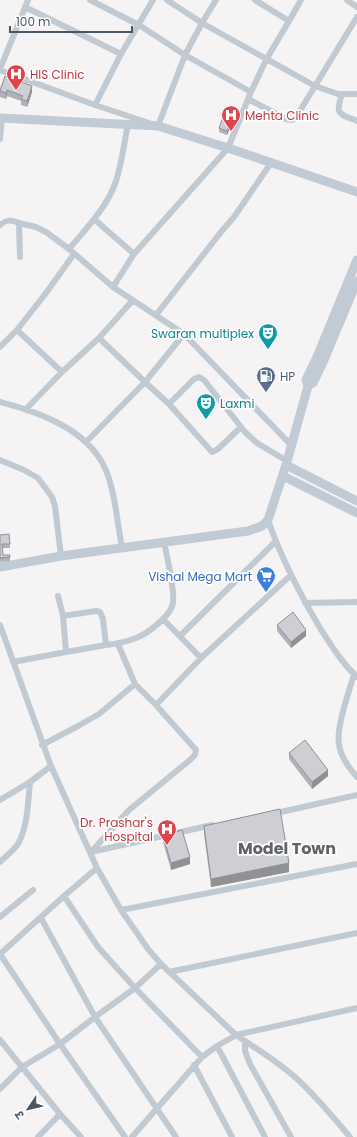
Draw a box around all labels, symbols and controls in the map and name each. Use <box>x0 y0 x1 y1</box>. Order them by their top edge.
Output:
scale bar <box>10 8 132 34</box>
text: 100 m <box>16 13 50 30</box>
hospital icon: HIS Clinic <box>5 63 27 91</box>
place label: HIS Clinic <box>30 66 85 83</box>
hospital icon: Mehta Clinic <box>220 104 242 132</box>
place label: Mehta Clinic <box>245 107 319 124</box>
theatre icon: Swaran multiplex <box>257 322 279 350</box>
place label: Swaran multiplex <box>151 325 254 342</box>
fuel station icon: HP <box>255 365 277 393</box>
place label: HP <box>280 368 295 385</box>
theatre icon: Laxmi <box>195 392 217 420</box>
place label: Laxmi <box>220 395 254 412</box>
supermarket icon: Vishal Mega Mart <box>255 565 277 593</box>
place label: Vishal Mega Mart <box>148 568 252 585</box>
place label: Dr. Prashar's Hospital <box>80 814 153 845</box>
hospital icon: Dr. Prashar's Hospital <box>156 818 178 846</box>
district label: Model Town <box>238 837 336 860</box>
north arrow <box>8 1089 48 1129</box>
text: उ <box>11 1107 29 1123</box>

